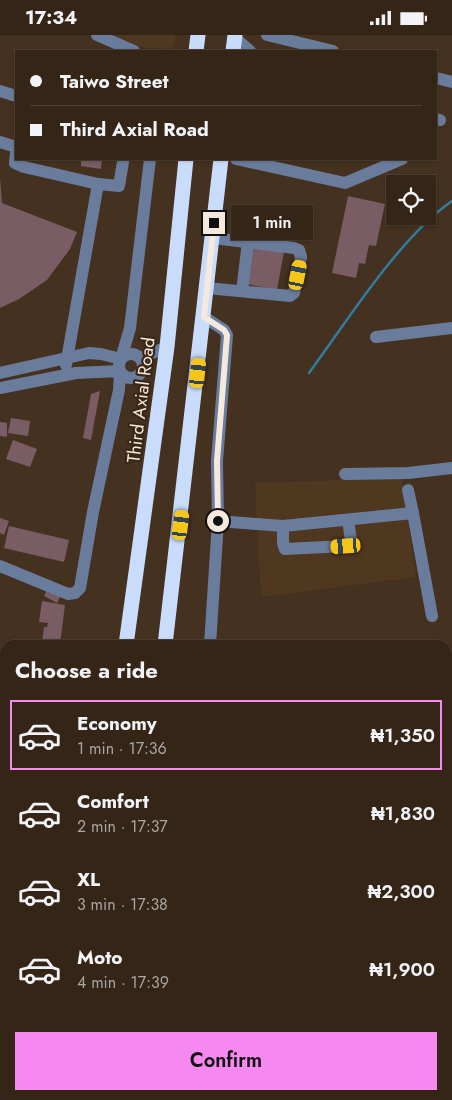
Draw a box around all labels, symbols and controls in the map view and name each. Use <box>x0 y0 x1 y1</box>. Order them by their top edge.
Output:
text: 17:34 <box>25 4 77 31</box>
text: Taiwo Street <box>60 68 169 95</box>
text: Third Axial Road <box>60 116 209 143</box>
map controls <box>386 175 436 225</box>
button: locate <box>386 175 436 225</box>
callout: 1 min <box>232 205 314 241</box>
text: 1 min <box>253 211 291 234</box>
route end <box>203 212 225 234</box>
car <box>287 259 308 291</box>
street label: Third Axial Road <box>120 336 162 464</box>
car <box>188 357 207 389</box>
car <box>171 509 190 541</box>
route start <box>207 510 229 532</box>
car <box>330 537 361 555</box>
text: Choose a ride <box>15 654 158 686</box>
text: Economy <box>77 710 157 737</box>
icon: car <box>17 713 62 758</box>
text: ₦1,350 <box>371 722 435 749</box>
text: 1 min · 17:36 <box>77 737 167 760</box>
text: Comfort <box>77 788 149 815</box>
icon: car <box>17 791 62 836</box>
text: ₦1,830 <box>371 800 435 827</box>
text: 2 min · 17:37 <box>77 815 168 838</box>
text: XL <box>77 866 100 893</box>
icon: car <box>17 869 62 914</box>
text: ₦2,300 <box>367 878 435 905</box>
text: 3 min · 17:38 <box>77 893 168 916</box>
text: Moto <box>77 944 122 971</box>
icon: car <box>17 947 62 992</box>
text: ₦1,900 <box>369 956 435 983</box>
text: 4 min · 17:39 <box>77 971 169 994</box>
button: Confirm <box>15 1032 437 1090</box>

